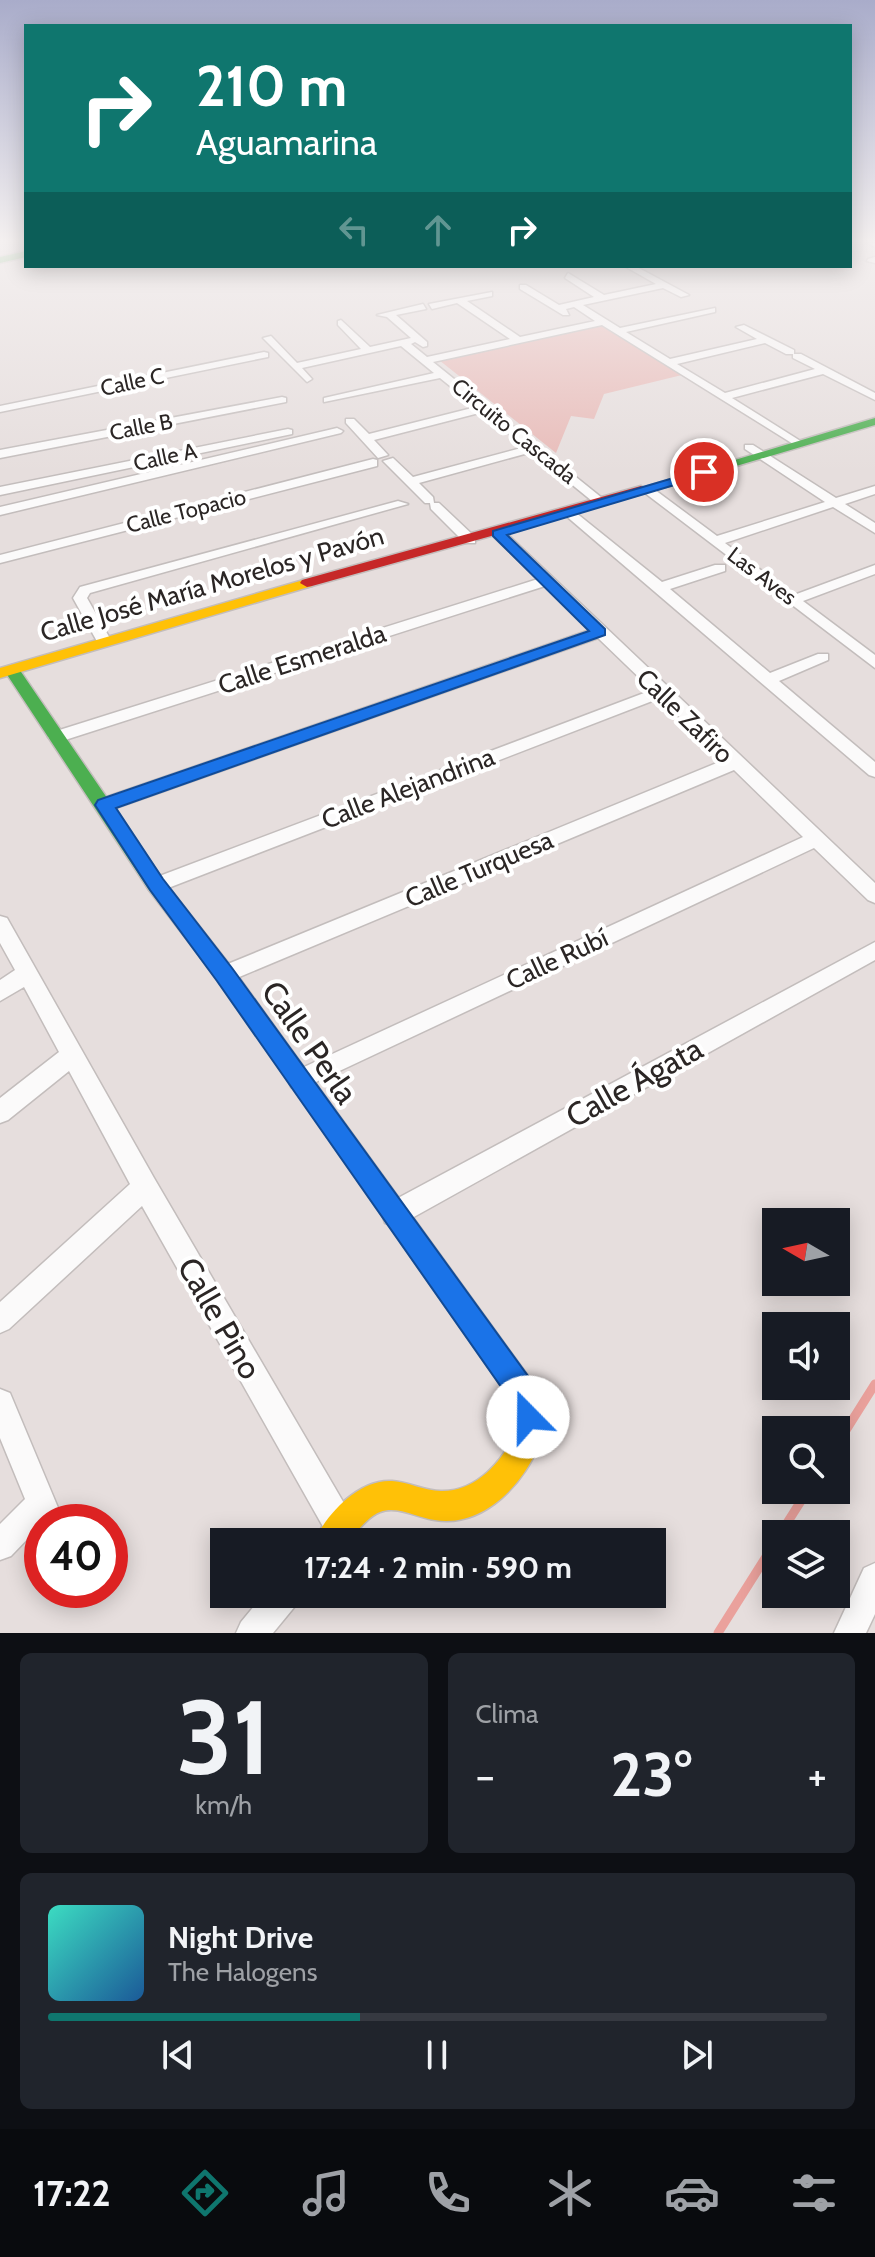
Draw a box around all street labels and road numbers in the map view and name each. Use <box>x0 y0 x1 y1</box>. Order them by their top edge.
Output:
street label: Calle C <box>98 362 166 402</box>
street label: Circuito Cascada <box>446 372 582 490</box>
street label: Calle B <box>107 408 175 446</box>
street label: Calle A <box>131 437 200 477</box>
street label: Calle Topacio <box>123 483 249 539</box>
street label: Calle José María Morelos y Pavón <box>37 520 387 648</box>
street label: Las Aves <box>722 541 802 611</box>
street label: Calle Esmeralda <box>214 617 390 701</box>
street label: Calle Zafiro <box>630 662 740 770</box>
street label: Calle Alejandrina <box>317 740 499 836</box>
street label: Calle Turquesa <box>400 823 558 915</box>
street label: Calle Rubí <box>501 921 613 996</box>
street label: Calle Perla <box>254 973 367 1111</box>
street label: Calle Ágata <box>559 1028 710 1135</box>
street label: Calle Pino <box>170 1250 270 1386</box>

